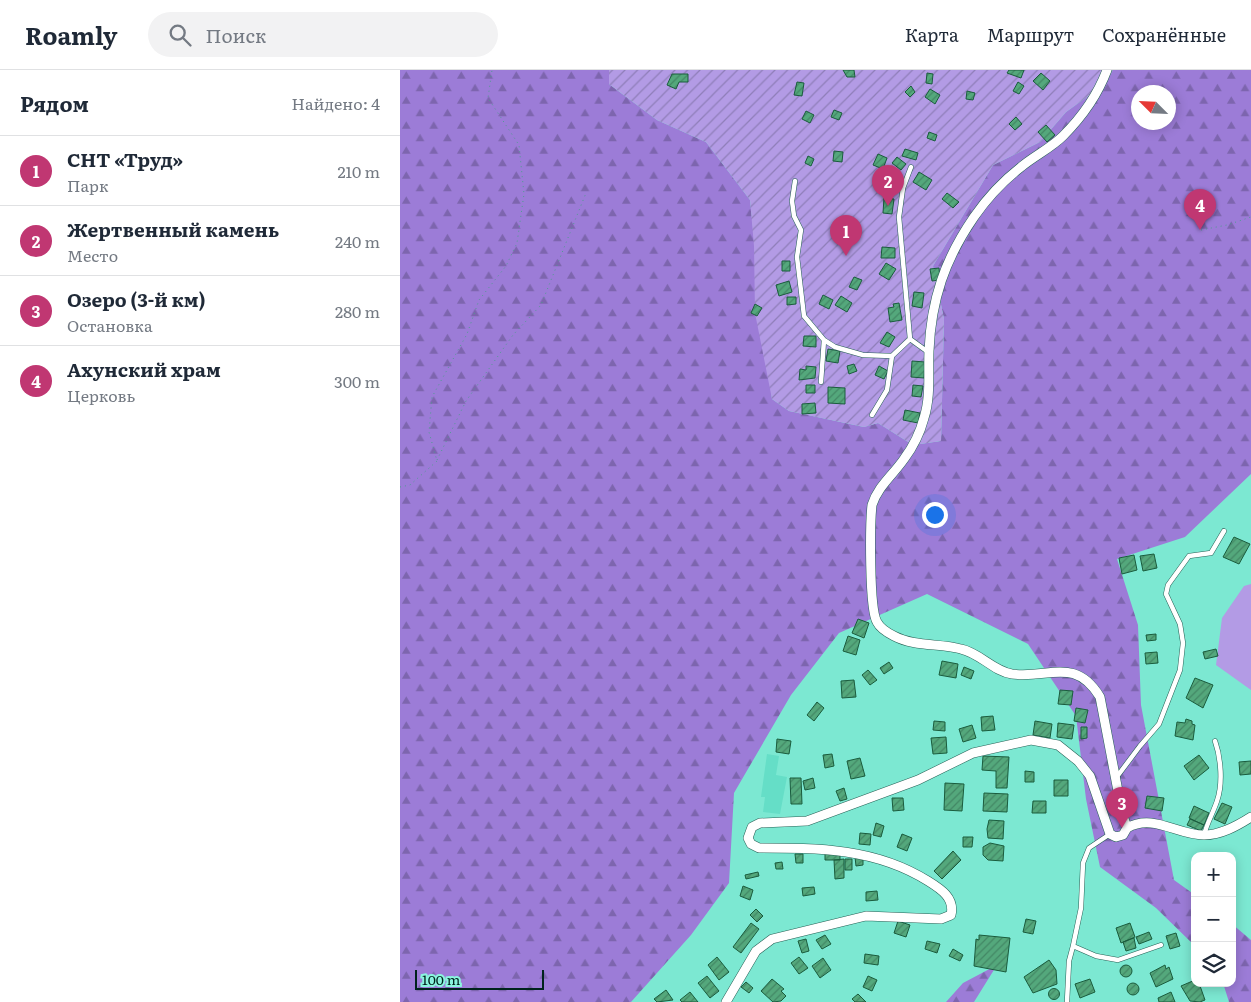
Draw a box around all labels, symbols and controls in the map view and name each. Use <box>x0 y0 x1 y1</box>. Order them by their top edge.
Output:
search box <box>148 12 498 57</box>
text: Roamly <box>25 17 118 52</box>
icon: search <box>166 21 194 49</box>
text: Поиск <box>206 21 266 49</box>
text: Карта <box>905 21 959 48</box>
text: Маршрут <box>987 21 1074 48</box>
text: Сохранённые <box>1102 21 1226 48</box>
north arrow <box>1131 85 1176 130</box>
text: Рядом <box>20 87 89 118</box>
text: Найдено: 4 <box>292 91 380 115</box>
text: СНТ «Труд» <box>67 145 183 173</box>
text: 1 <box>33 159 39 183</box>
text: 210 m <box>337 159 380 183</box>
pin: 2 <box>872 165 904 206</box>
text: Парк <box>67 173 108 197</box>
pin: 4 <box>1184 189 1216 230</box>
text: Жертвенный камень <box>67 215 279 243</box>
pin: 1 <box>830 215 862 256</box>
text: 2 <box>32 229 40 253</box>
text: 240 m <box>335 229 380 253</box>
text: Место <box>67 243 118 267</box>
text: Озеро (3-й км) <box>67 285 205 313</box>
text: 3 <box>32 299 40 323</box>
text: 280 m <box>335 299 380 323</box>
text: Остановка <box>67 313 153 337</box>
text: Ахунский храм <box>67 355 221 383</box>
text: 4 <box>31 369 41 393</box>
text: 300 m <box>334 369 380 393</box>
text: Церковь <box>67 383 135 407</box>
your location <box>922 502 948 528</box>
pin: 3 <box>1106 787 1138 828</box>
map controls <box>1191 852 1236 987</box>
button: + <box>1191 852 1236 897</box>
button: − <box>1191 897 1236 942</box>
button: layers <box>1191 942 1236 987</box>
scale bar <box>415 967 544 990</box>
text: 100 m <box>422 969 460 989</box>

